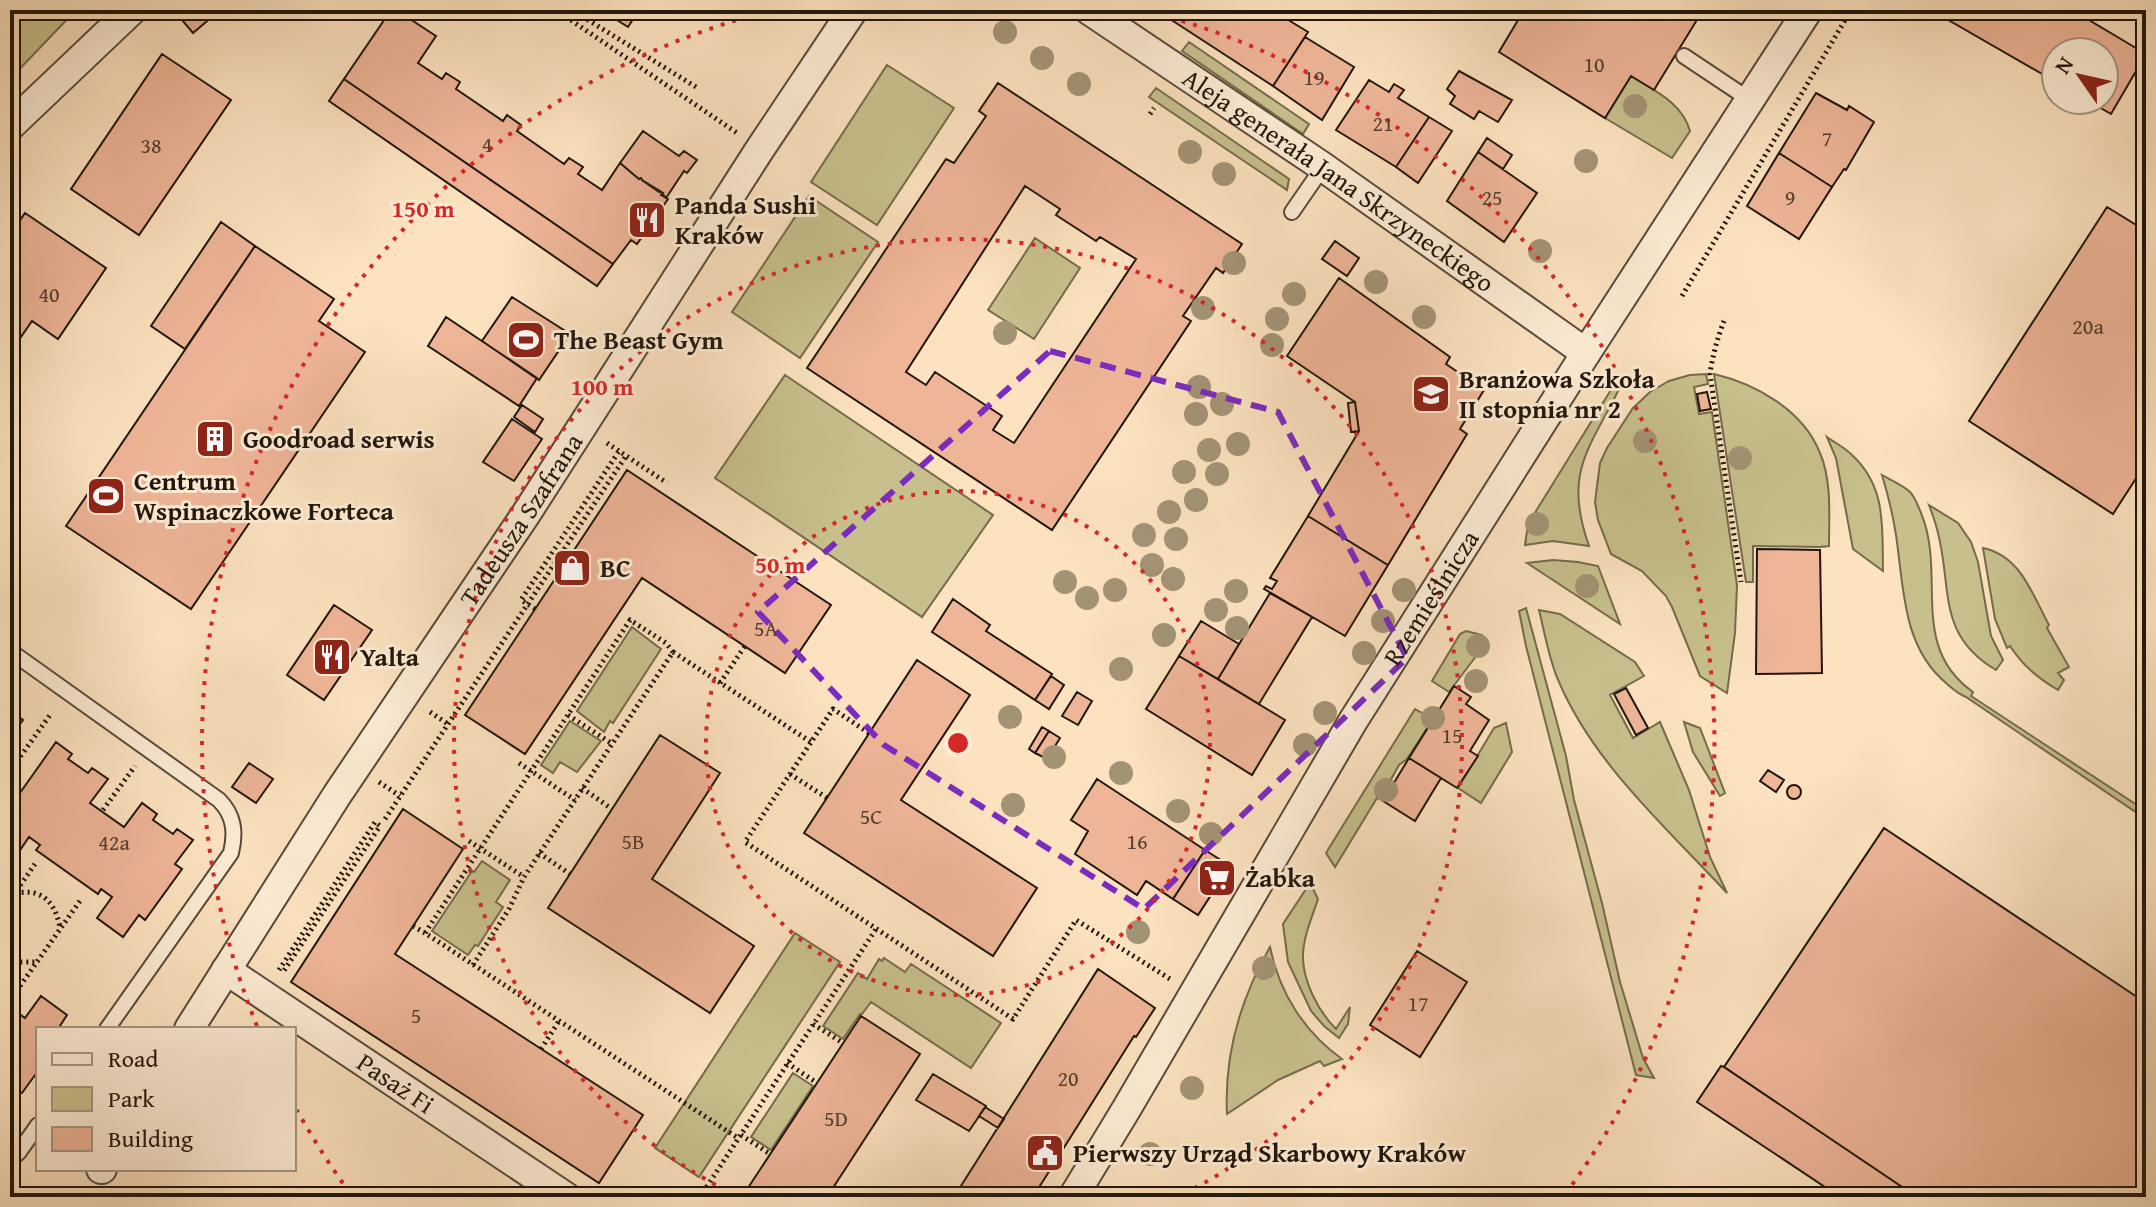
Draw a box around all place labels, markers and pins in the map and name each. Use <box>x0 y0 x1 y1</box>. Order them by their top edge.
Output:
place label: Panda Sushi Kraków <box>675 185 816 254</box>
restaurant icon: Panda Sushi Kraków <box>626 199 668 241</box>
sports icon: The Beast Gym <box>505 319 547 361</box>
place label: The Beast Gym <box>554 320 724 359</box>
place label: Branżowa Szkoła II stopnia nr 2 <box>1459 359 1655 428</box>
school or university icon: Branżowa Szkoła II stopnia nr 2 <box>1410 373 1452 415</box>
building icon: Goodroad serwis <box>194 418 236 460</box>
place label: Goodroad serwis <box>243 419 435 458</box>
place label: Centrum Wspinaczkowe Forteca <box>134 461 394 530</box>
sports icon: Centrum Wspinaczkowe Forteca <box>85 475 127 517</box>
shop icon: BC <box>551 547 593 589</box>
place label: BC <box>600 548 631 587</box>
restaurant icon: Yalta <box>311 636 353 678</box>
place label: Yalta <box>360 637 420 676</box>
centre of rings <box>944 729 972 757</box>
supermarket icon: Żabka <box>1196 857 1238 899</box>
place label: Żabka <box>1245 858 1316 897</box>
public building icon: Pierwszy Urząd Skarbowy Kraków <box>1024 1132 1066 1174</box>
place label: Pierwszy Urząd Skarbowy Kraków <box>1073 1133 1466 1172</box>

